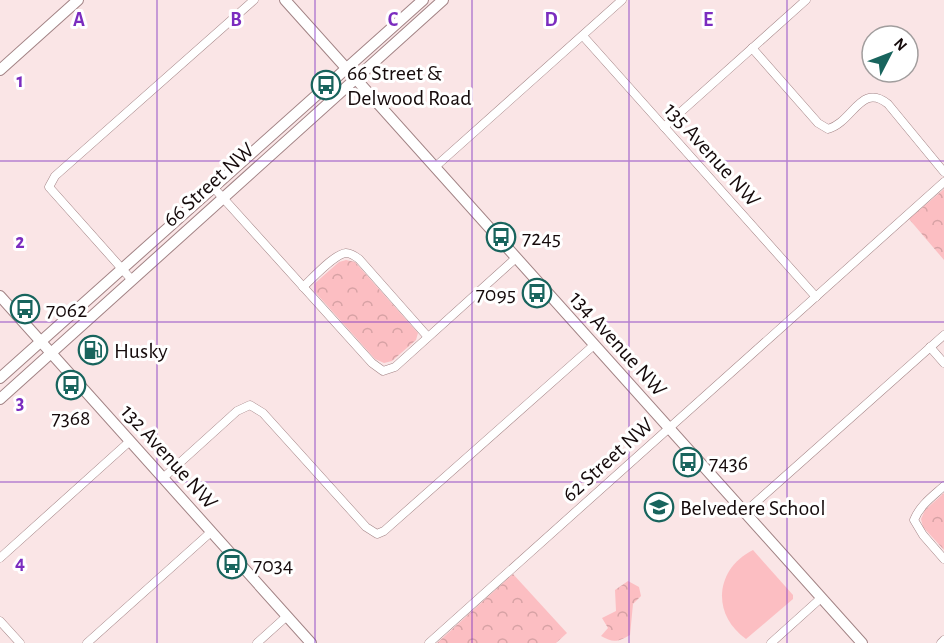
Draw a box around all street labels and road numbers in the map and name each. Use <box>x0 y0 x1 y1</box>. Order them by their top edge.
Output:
street label: 135 Avenue NW <box>660 98 765 211</box>
street label: 66 Street NW <box>159 138 259 231</box>
street label: 134 Avenue NW <box>566 287 671 401</box>
street label: 132 Avenue NW <box>117 400 222 513</box>
street label: 62 Street NW <box>558 413 658 506</box>

